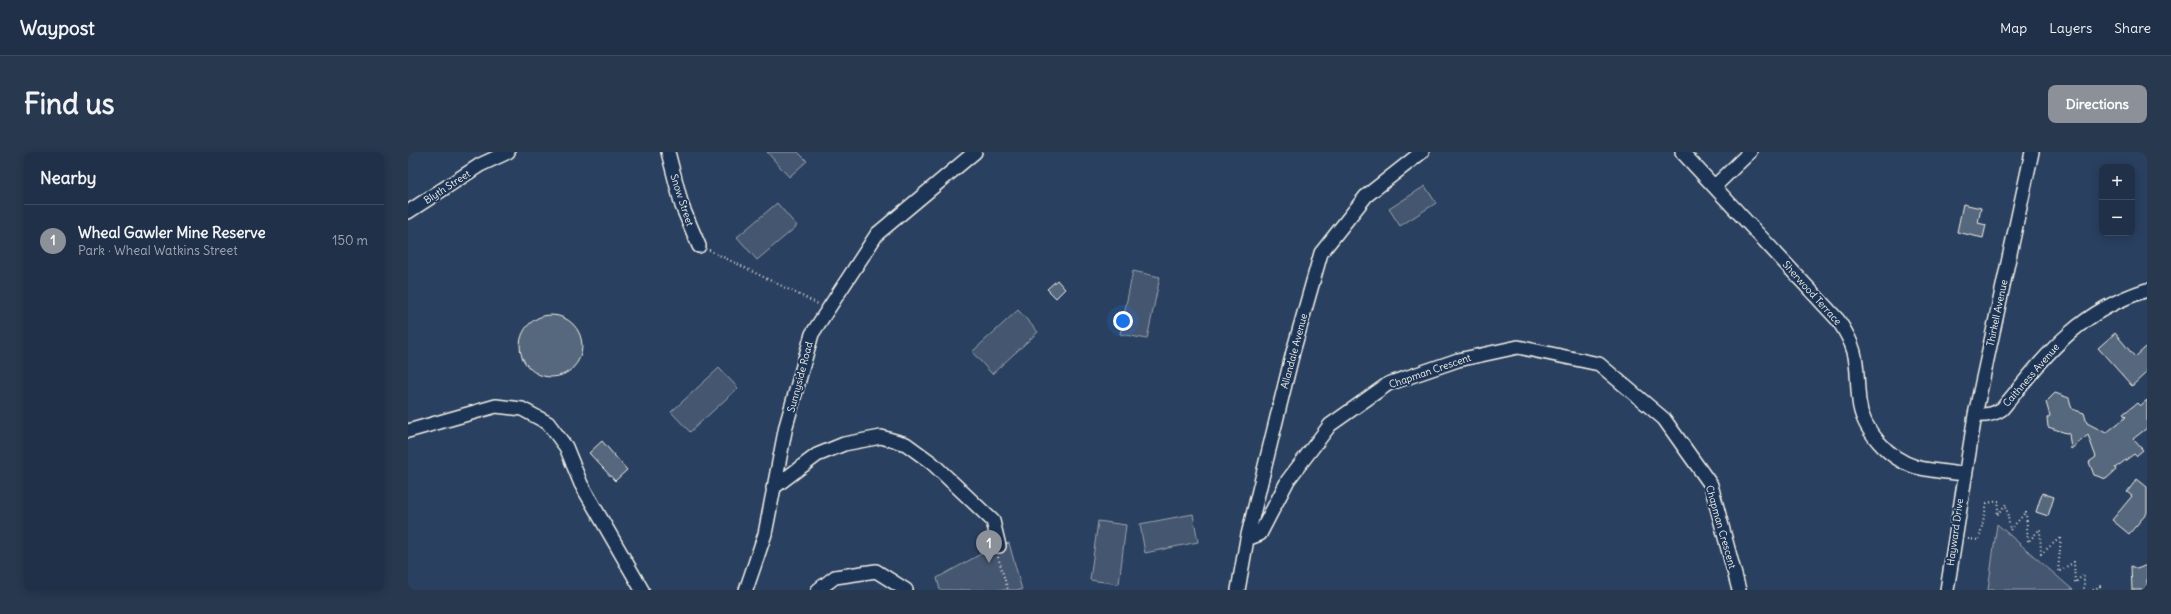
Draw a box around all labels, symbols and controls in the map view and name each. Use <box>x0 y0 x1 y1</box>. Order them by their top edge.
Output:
text: Waypost <box>20 16 95 40</box>
text: Map <box>2000 19 2027 37</box>
text: Layers <box>2049 19 2092 37</box>
text: Share <box>2114 19 2151 37</box>
button: Directions <box>2048 85 2147 123</box>
text: Find us <box>24 86 115 122</box>
map controls <box>2099 164 2135 236</box>
button: + <box>2099 164 2135 200</box>
text: Nearby <box>40 167 96 189</box>
street label: Blyth Street <box>421 167 473 207</box>
street label: Snow Street <box>667 172 697 228</box>
button: − <box>2099 200 2135 236</box>
text: Wheal Gawler Mine Reserve <box>78 223 266 242</box>
text: 1 <box>50 232 56 249</box>
text: 150 m <box>332 232 368 249</box>
text: Park · Wheal Watkins Street <box>78 242 238 259</box>
street label: Sherwood Terrace <box>1780 258 1844 328</box>
street label: Thirkell Avenue <box>1984 278 2010 348</box>
your location <box>1113 311 1133 331</box>
street label: Allandale Avenue <box>1278 312 1310 390</box>
street label: Sunnyside Road <box>784 340 816 414</box>
street label: Caithness Avenue <box>2000 341 2062 409</box>
street label: Chapman Crescent <box>1387 351 1473 391</box>
street label: Chapman Crescent <box>1703 484 1739 571</box>
street label: Hayward Drive <box>1944 497 1966 567</box>
pin: 1 <box>976 530 1002 563</box>

